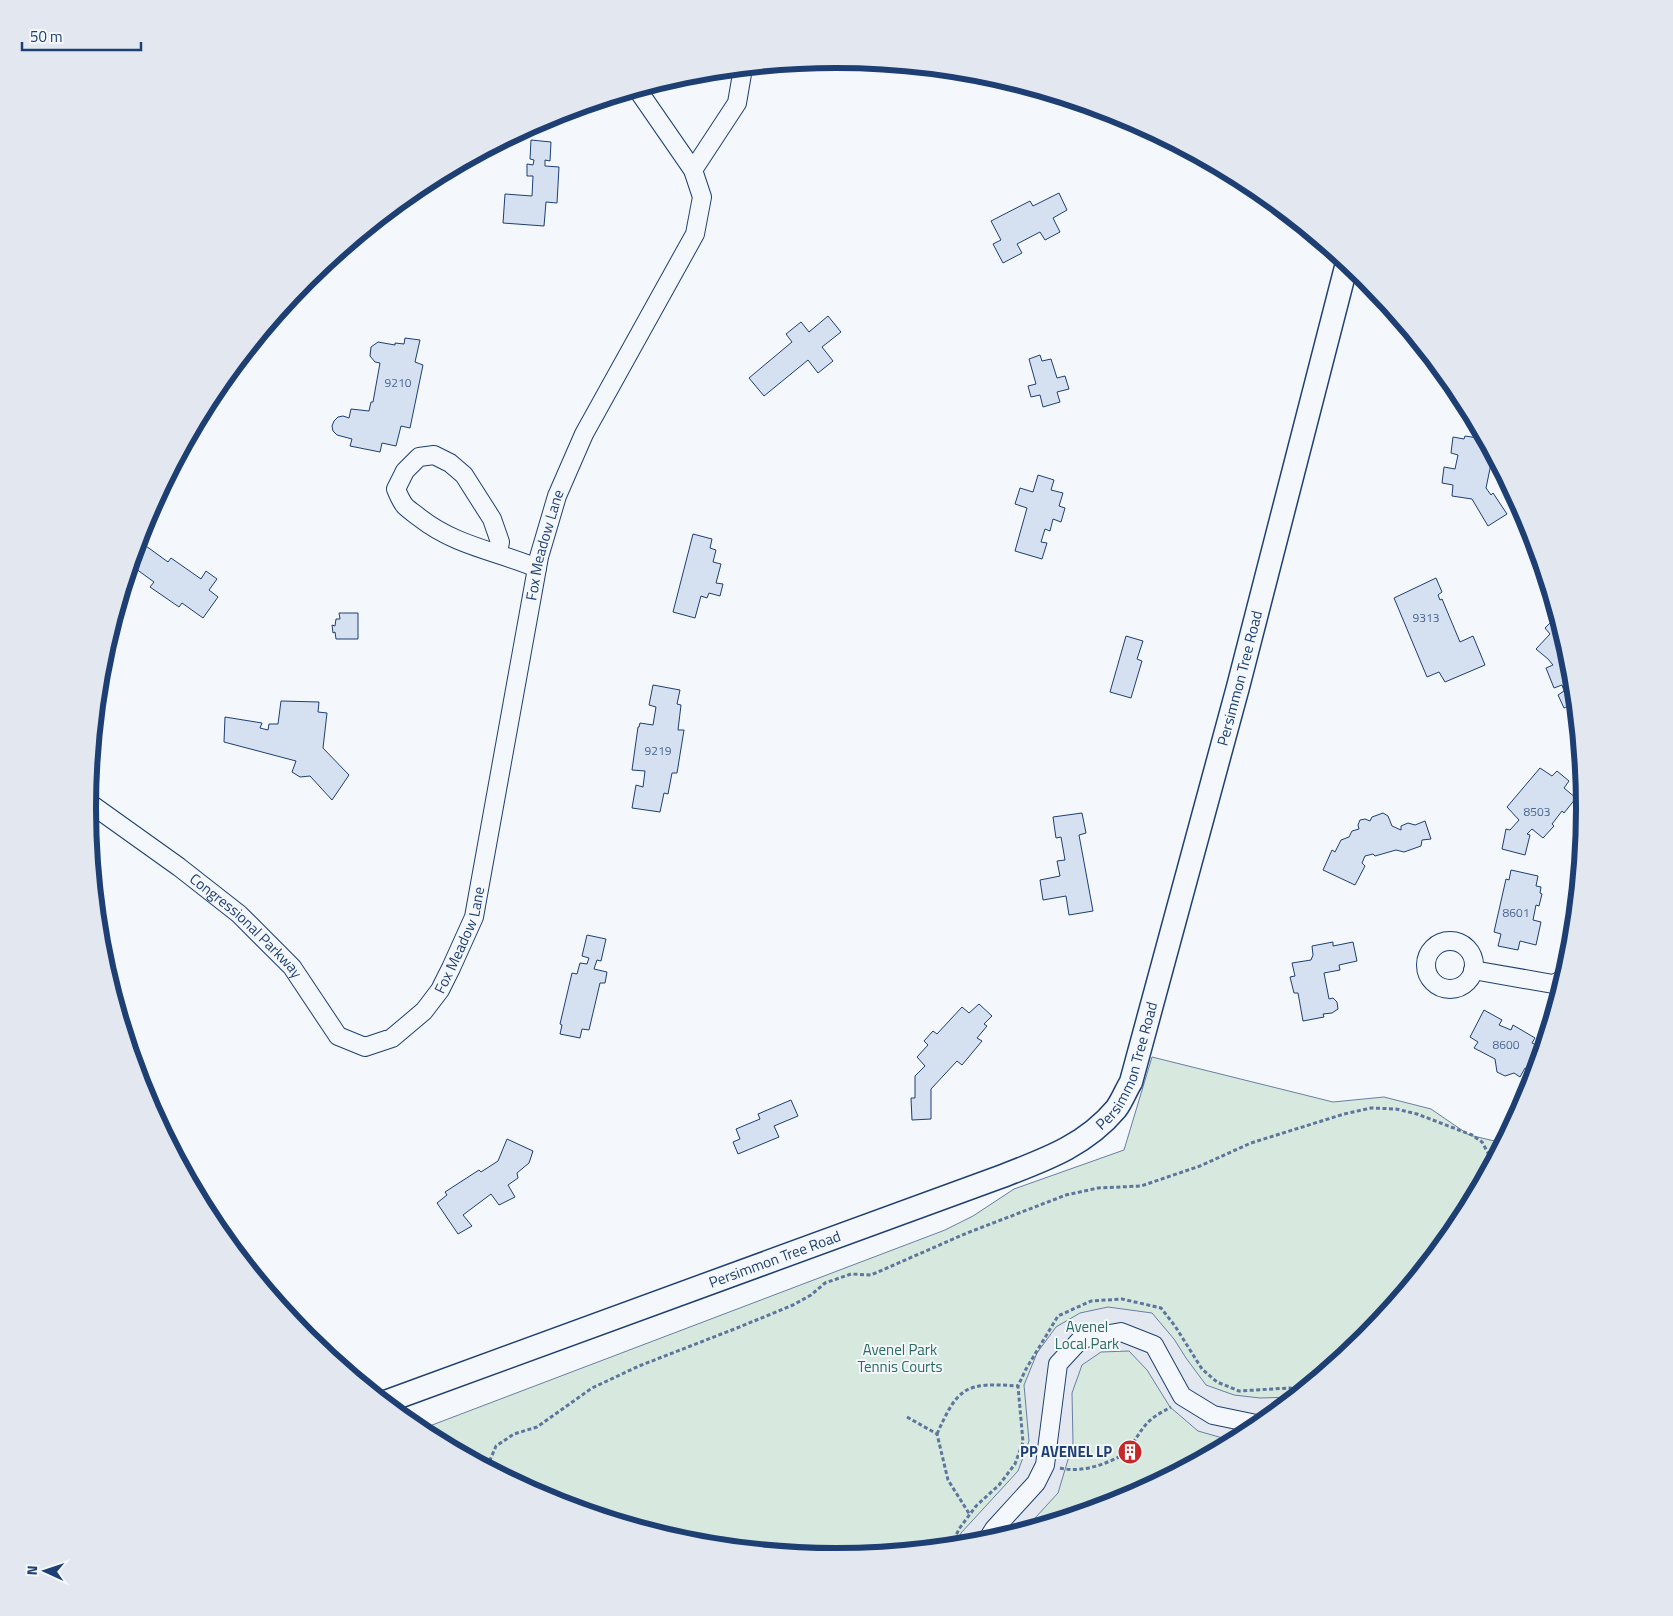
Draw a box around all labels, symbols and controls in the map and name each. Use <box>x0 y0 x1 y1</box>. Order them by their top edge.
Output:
scale bar <box>22 20 141 52</box>
text: 50 m <box>30 25 63 48</box>
house number: 9210 <box>385 373 412 392</box>
street label: Fox Meadow Lane <box>519 486 570 602</box>
street label: Persimmon Tree Road <box>1211 608 1268 748</box>
house number: 9313 <box>1413 608 1439 627</box>
house number: 9219 <box>645 741 672 760</box>
house number: 8503 <box>1524 802 1550 821</box>
street label: Congressional Parkway <box>185 867 308 983</box>
street label: Fox Meadow Lane <box>428 885 490 997</box>
house number: 8601 <box>1503 903 1529 922</box>
street label: Persimmon Tree Road <box>1090 999 1163 1135</box>
house number: 8600 <box>1493 1035 1520 1054</box>
street label: Persimmon Tree Road <box>705 1224 844 1294</box>
park label: Avenel Local Park <box>1055 1315 1119 1355</box>
park label: Avenel Park Tennis Courts <box>857 1338 943 1378</box>
building icon: PP AVENEL LP <box>1117 1439 1143 1465</box>
place label: PP AVENEL LP <box>1020 1440 1112 1463</box>
north arrow <box>20 1546 70 1596</box>
text: N <box>21 1565 42 1576</box>

